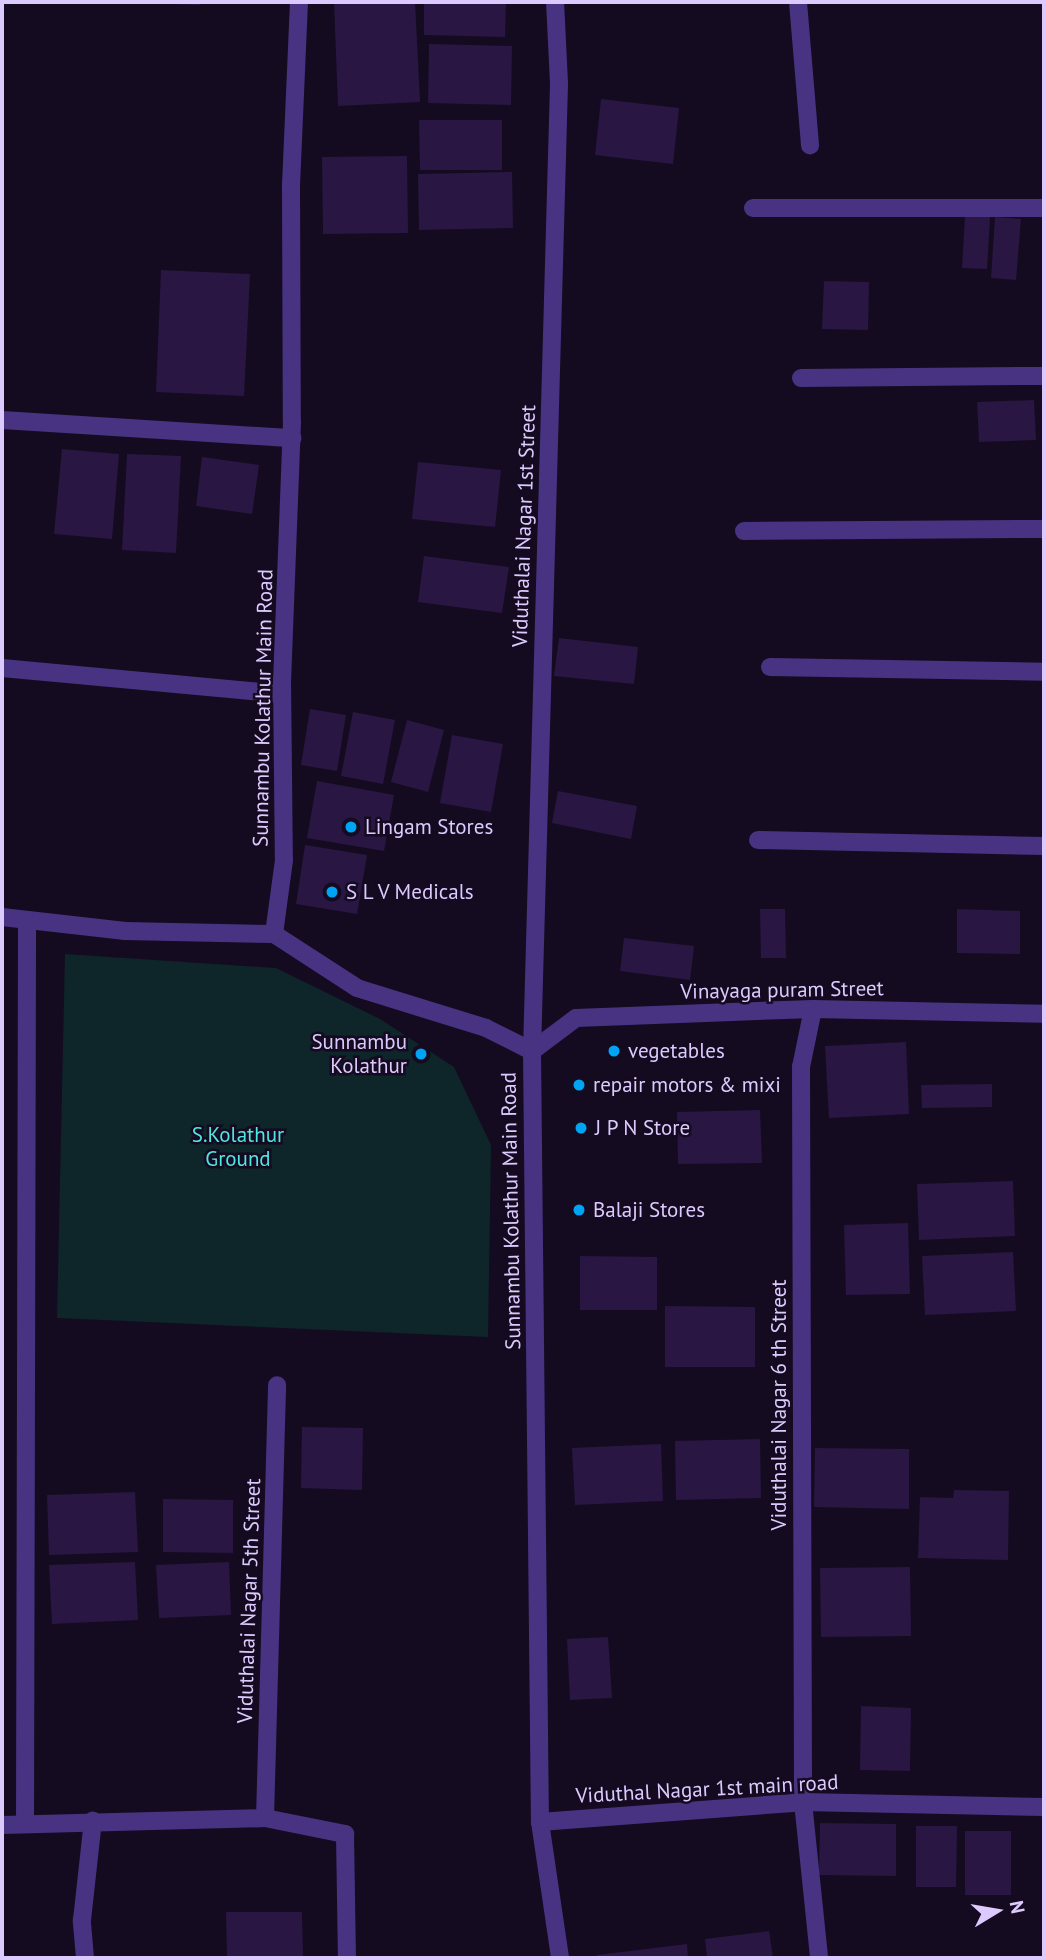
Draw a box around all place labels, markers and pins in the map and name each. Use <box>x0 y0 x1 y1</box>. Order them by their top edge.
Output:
place label: Lingam Stores <box>365 814 493 840</box>
marker: Lingam Stores <box>343 819 359 835</box>
place label: S L V Medicals <box>346 879 476 905</box>
marker: S L V Medicals <box>324 884 340 900</box>
place label: Sunnambu Kolathur <box>311 1029 407 1079</box>
place label: vegetables <box>628 1038 725 1064</box>
marker: vegetables <box>606 1043 622 1059</box>
marker: Sunnambu Kolathur <box>413 1046 429 1062</box>
place label: repair motors & mixi <box>593 1072 781 1098</box>
marker: repair motors & mixi <box>571 1077 587 1093</box>
place label: J P N Store <box>595 1115 691 1141</box>
marker: J P N Store <box>573 1120 589 1136</box>
place label: Balaji Stores <box>593 1197 705 1223</box>
marker: Balaji Stores <box>571 1202 587 1218</box>

